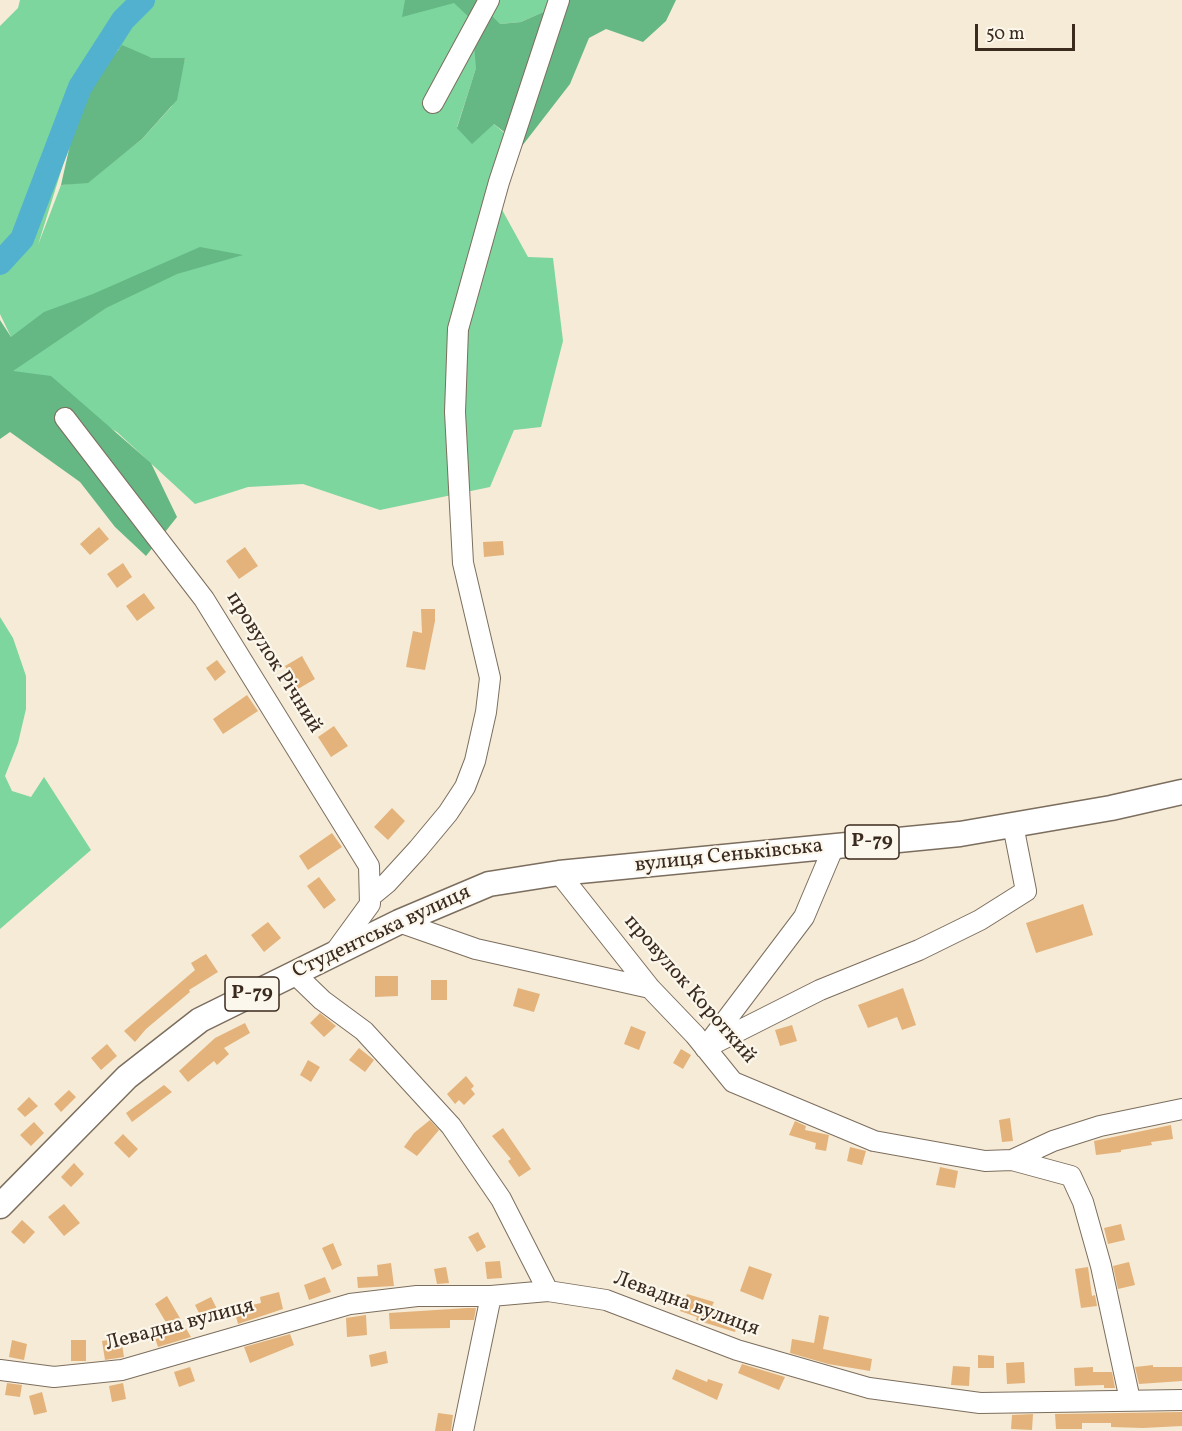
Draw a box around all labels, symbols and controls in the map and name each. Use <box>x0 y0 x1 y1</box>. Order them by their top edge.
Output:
scale bar <box>978 12 1078 50</box>
text: 50 m <box>986 22 1025 47</box>
street label: провулок Рiчний <box>219 587 327 739</box>
road number: Р-79 <box>845 825 899 859</box>
street label: вулиця Сенькiвська <box>634 835 824 879</box>
street label: Студентська вулиця <box>289 881 475 985</box>
street label: провулок Короткий <box>618 910 760 1070</box>
road number: Р-79 <box>225 977 279 1011</box>
street label: Левадна вулиця <box>610 1267 762 1343</box>
street label: Левадна вулиця <box>103 1294 257 1358</box>

